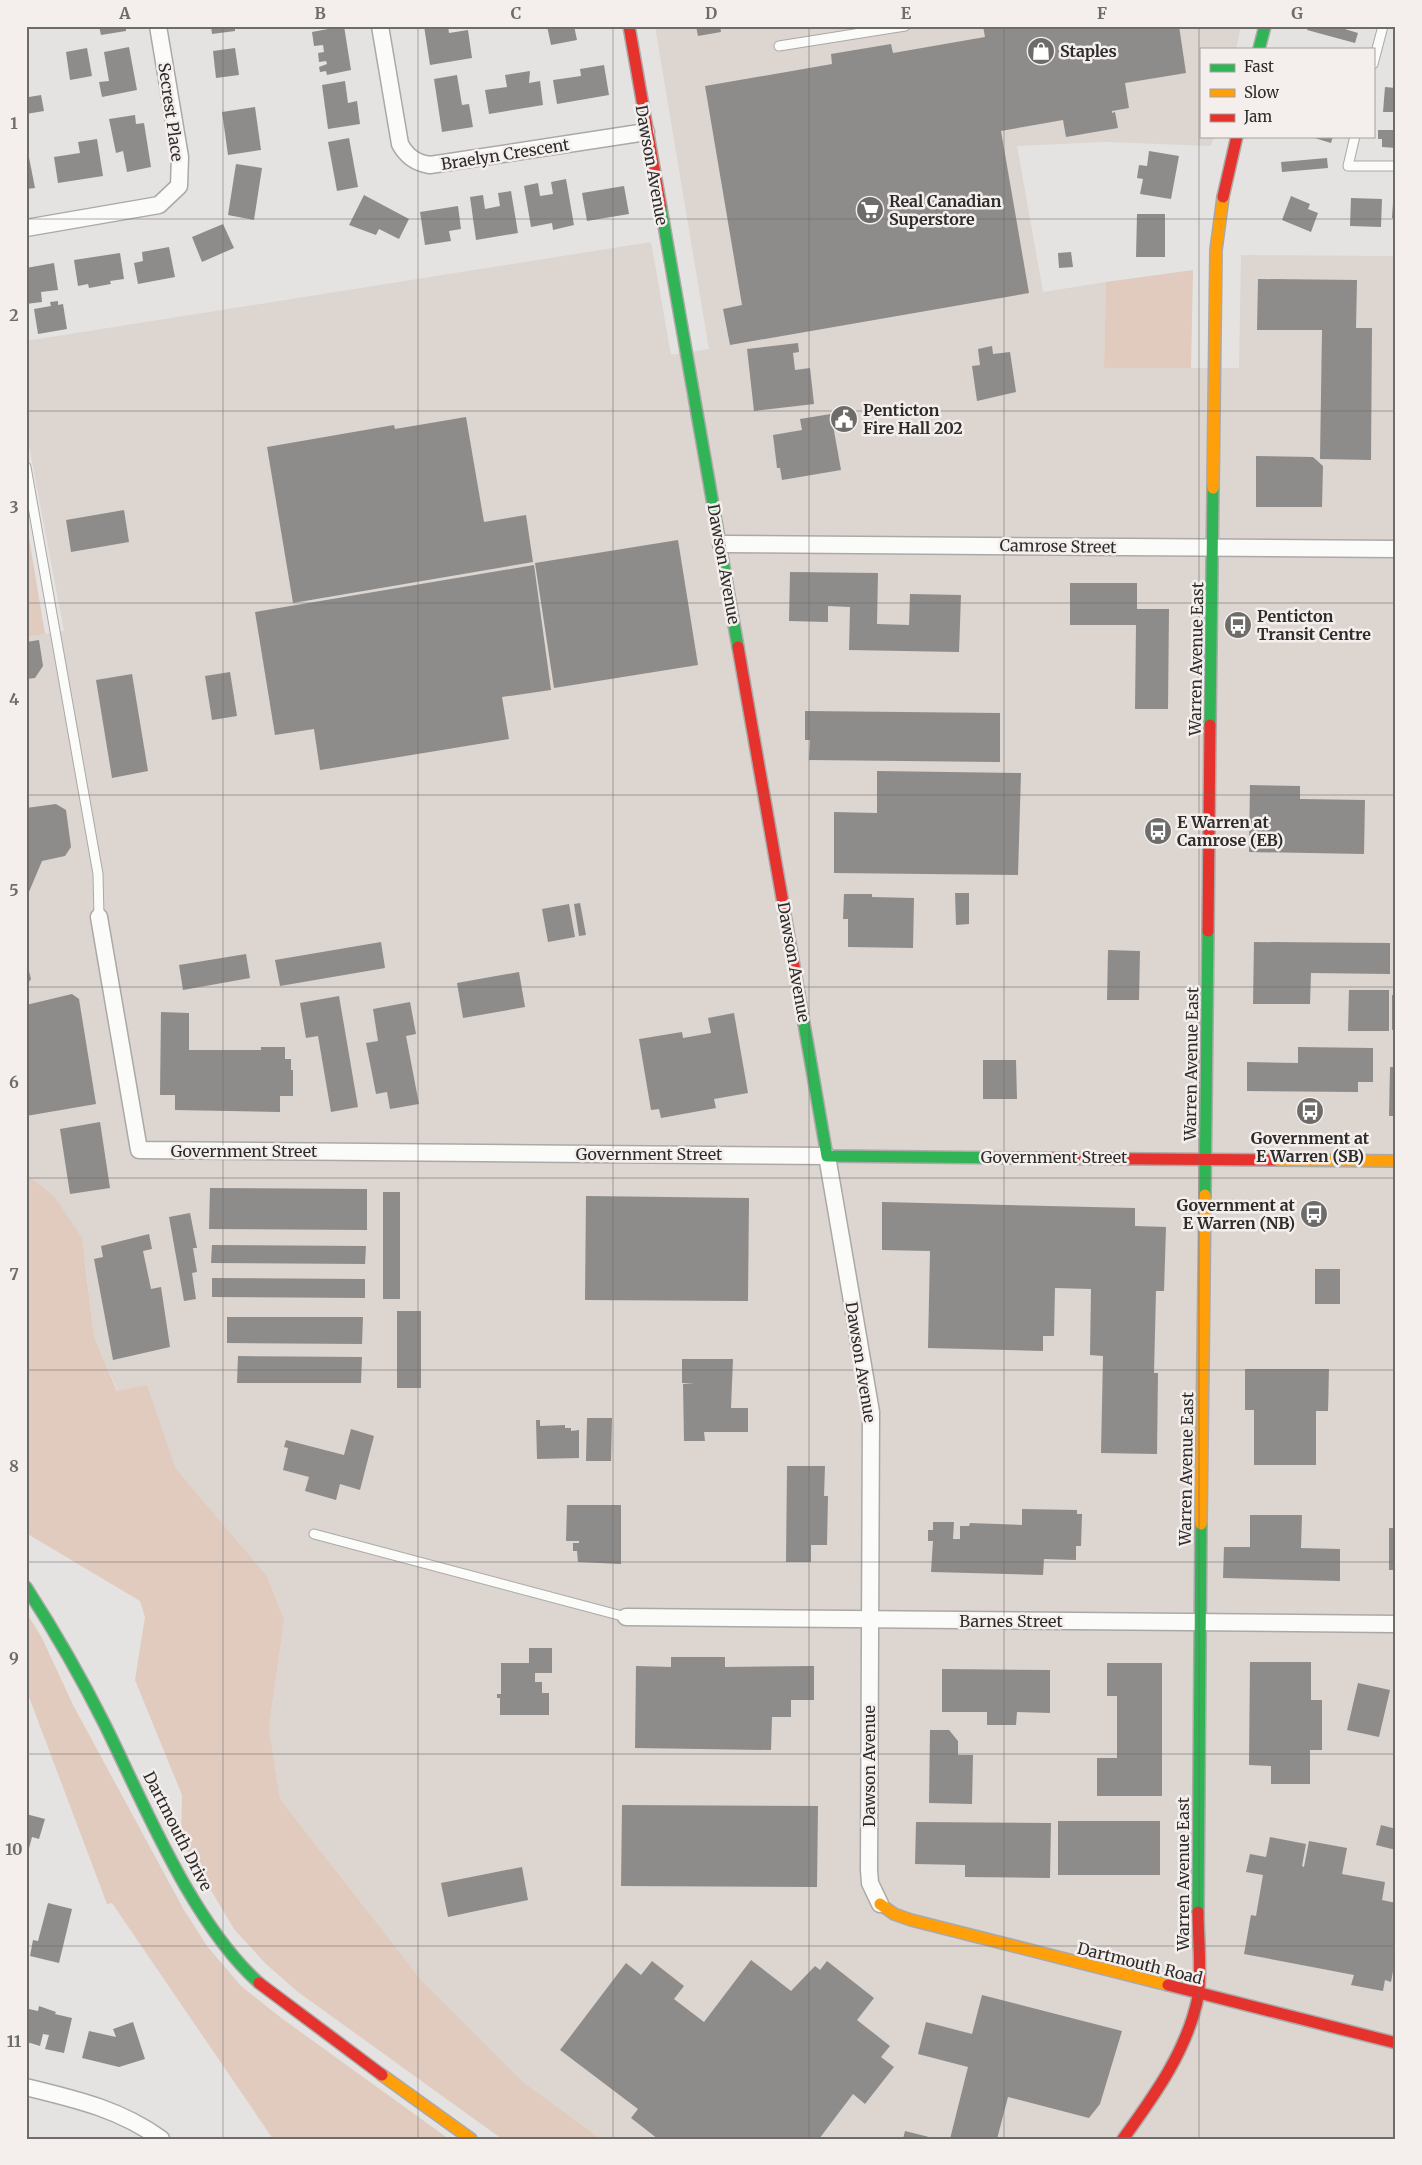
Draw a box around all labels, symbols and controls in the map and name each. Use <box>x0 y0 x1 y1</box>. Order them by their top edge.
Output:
text: A <box>118 3 131 23</box>
text: B <box>314 3 326 23</box>
text: C <box>511 3 521 23</box>
text: D <box>705 3 717 23</box>
text: E <box>901 3 912 23</box>
text: F <box>1097 3 1107 23</box>
text: G <box>1291 3 1303 23</box>
shop icon: Staples <box>1026 36 1056 66</box>
place label: Staples <box>1060 41 1117 61</box>
legend <box>1200 48 1374 138</box>
text: Fast <box>1244 57 1274 76</box>
street label: Secrest Place <box>154 61 188 163</box>
text: Slow <box>1244 83 1279 102</box>
street label: Dawson Avenue <box>632 103 672 227</box>
text: Jam <box>1243 107 1272 126</box>
text: 1 <box>10 113 18 133</box>
street label: Braelyn Crescent <box>440 134 571 174</box>
place label: Real Canadian Superstore <box>889 191 1002 229</box>
supermarket icon: Real Canadian Superstore <box>855 195 885 225</box>
text: 2 <box>9 305 19 325</box>
place label: Penticton Fire Hall 202 <box>863 400 963 438</box>
public building icon: Penticton Fire Hall 202 <box>829 404 859 434</box>
text: 3 <box>9 497 19 517</box>
street label: Dawson Avenue <box>704 502 744 626</box>
street label: Camrose Street <box>999 535 1117 557</box>
street label: Warren Avenue East <box>1185 581 1207 737</box>
place label: Penticton Transit Centre <box>1257 606 1371 644</box>
bus stop icon: Penticton Transit Centre <box>1223 610 1253 640</box>
text: 4 <box>9 689 19 709</box>
place label: E Warren at Camrose (EB) <box>1177 812 1283 850</box>
bus stop icon: E Warren at Camrose (EB) <box>1143 816 1173 846</box>
text: 5 <box>9 880 19 900</box>
street label: Dawson Avenue <box>774 900 814 1024</box>
street label: Warren Avenue East <box>1180 986 1202 1142</box>
text: 6 <box>9 1072 19 1092</box>
bus stop icon: Government at E Warren (SB) <box>1295 1096 1325 1126</box>
place label: Government at E Warren (SB) <box>1251 1128 1370 1166</box>
street label: Government Street <box>171 1141 318 1161</box>
street label: Government Street <box>576 1144 723 1164</box>
street label: Government Street <box>981 1147 1128 1167</box>
place label: Government at E Warren (NB) <box>1177 1195 1296 1233</box>
bus stop icon: Government at E Warren (NB) <box>1299 1199 1329 1229</box>
text: 7 <box>9 1264 19 1284</box>
street label: Dawson Avenue <box>842 1300 880 1424</box>
street label: Warren Avenue East <box>1175 1391 1197 1547</box>
text: 8 <box>9 1456 19 1476</box>
street label: Barnes Street <box>959 1611 1063 1631</box>
text: 9 <box>9 1648 19 1668</box>
street label: Dawson Avenue <box>859 1705 879 1827</box>
street label: Dartmouth Drive <box>139 1768 217 1894</box>
street label: Warren Avenue East <box>1173 1796 1193 1952</box>
text: 10 <box>5 1839 23 1859</box>
street label: Dartmouth Road <box>1075 1938 1205 1988</box>
text: 11 <box>7 2031 22 2051</box>

